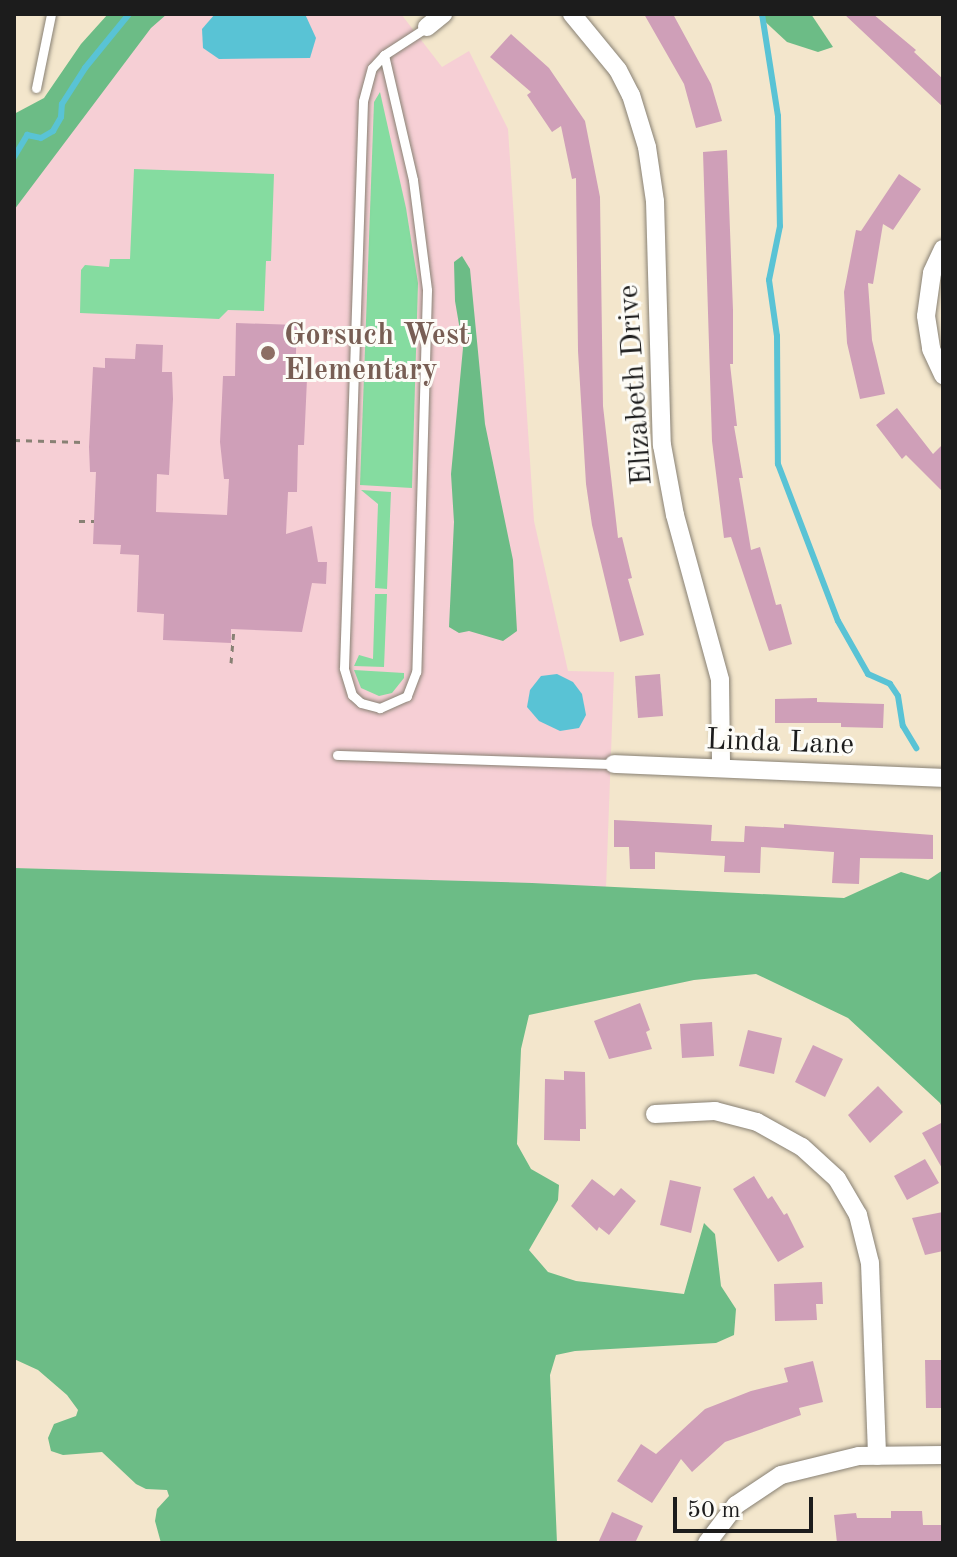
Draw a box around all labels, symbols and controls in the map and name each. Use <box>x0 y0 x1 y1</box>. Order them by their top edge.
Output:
street label: Elizabeth Drive <box>611 283 661 487</box>
place label: Gorsuch West Elementary <box>284 318 470 388</box>
marker: Gorsuch West Elementary <box>259 344 277 362</box>
street label: Linda Lane <box>705 722 855 764</box>
scale bar <box>677 1481 817 1531</box>
text: 50 m <box>687 1499 741 1523</box>

